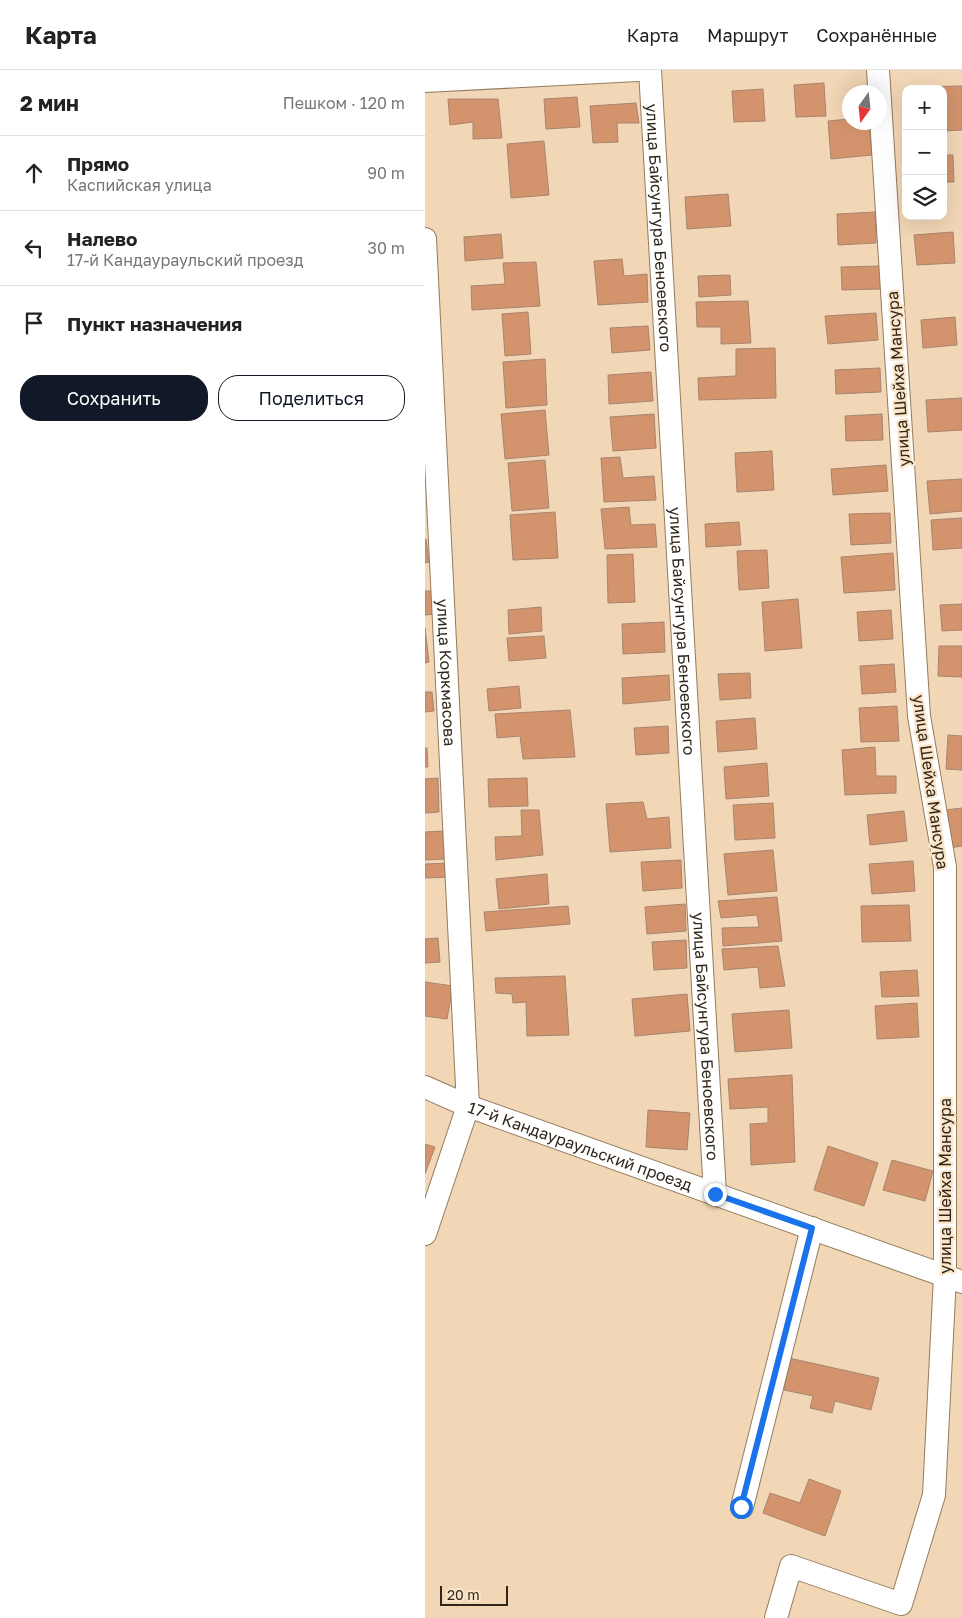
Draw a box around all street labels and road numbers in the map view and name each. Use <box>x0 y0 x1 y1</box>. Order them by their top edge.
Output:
street label: улица Байсунгура Беноевского <box>642 103 676 352</box>
street label: улица Шейха Мансура <box>882 291 914 467</box>
street label: улица Байсунгура Беноевского <box>665 506 700 756</box>
street label: улица Коркмасова <box>433 598 460 747</box>
street label: улица Шейха Мансура <box>909 694 953 870</box>
street label: улица Байсунгура Беноевского <box>689 912 723 1161</box>
street label: 17-й Кандаураульский проезд <box>465 1097 695 1195</box>
street label: улица Шейха Мансура <box>935 1098 955 1274</box>

